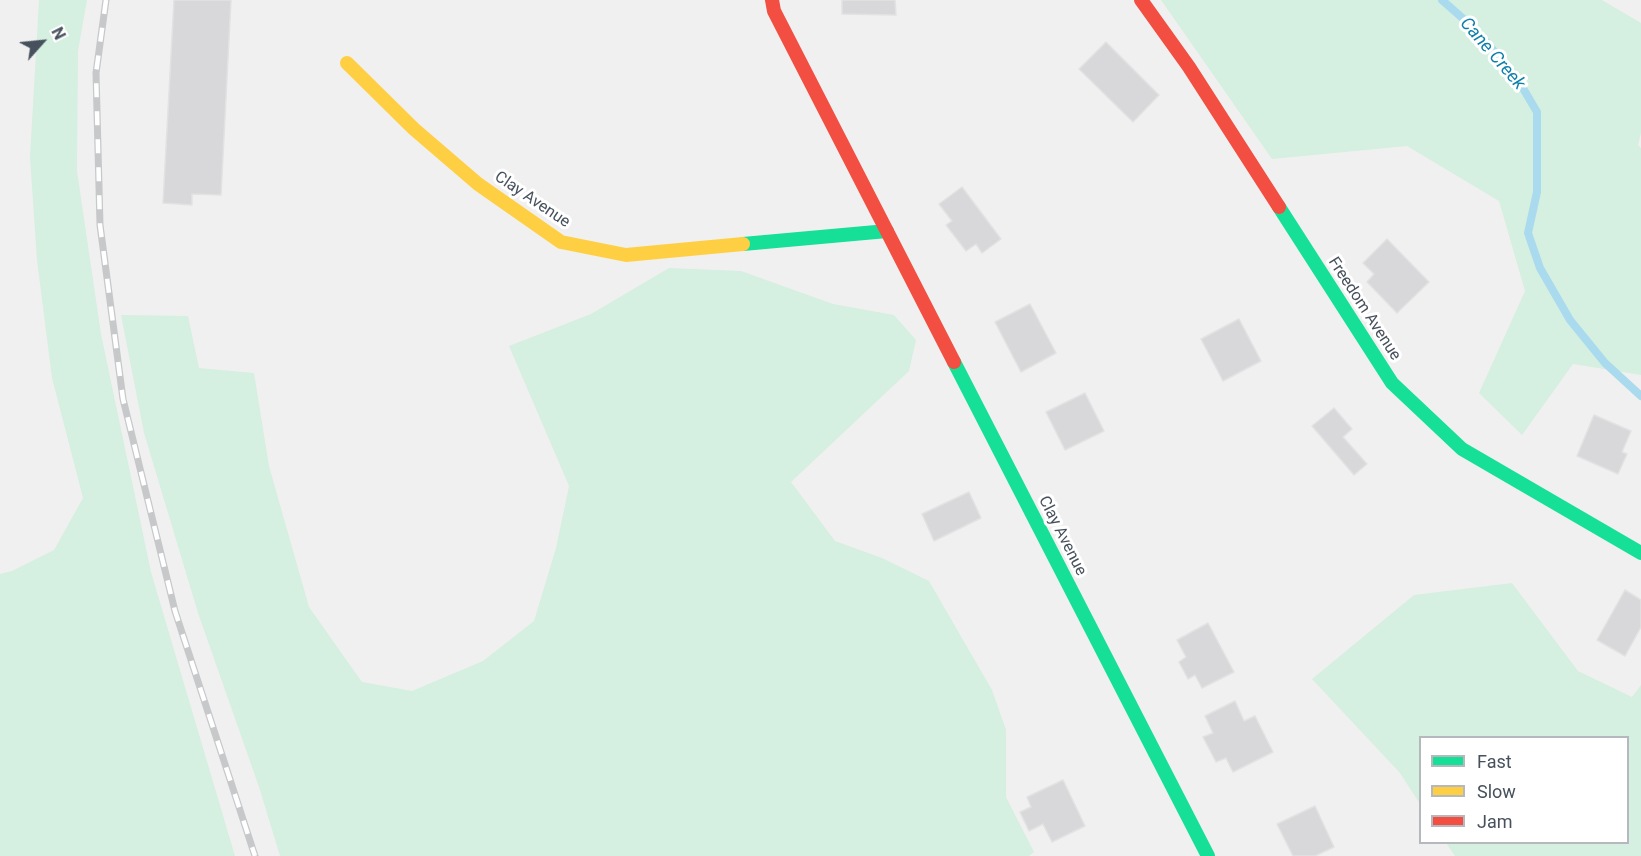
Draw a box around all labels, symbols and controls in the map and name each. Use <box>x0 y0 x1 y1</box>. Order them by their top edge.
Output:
north arrow <box>12 12 72 72</box>
water label: Cane Creek <box>1455 13 1529 95</box>
text: N <box>47 24 70 43</box>
street label: Clay Avenue <box>491 168 573 232</box>
street label: Freedom Avenue <box>1323 254 1405 364</box>
street label: Clay Avenue <box>1034 493 1090 579</box>
legend <box>1419 736 1629 844</box>
text: Fast <box>1477 751 1512 772</box>
text: Slow <box>1477 781 1516 802</box>
text: Jam <box>1477 811 1513 832</box>

